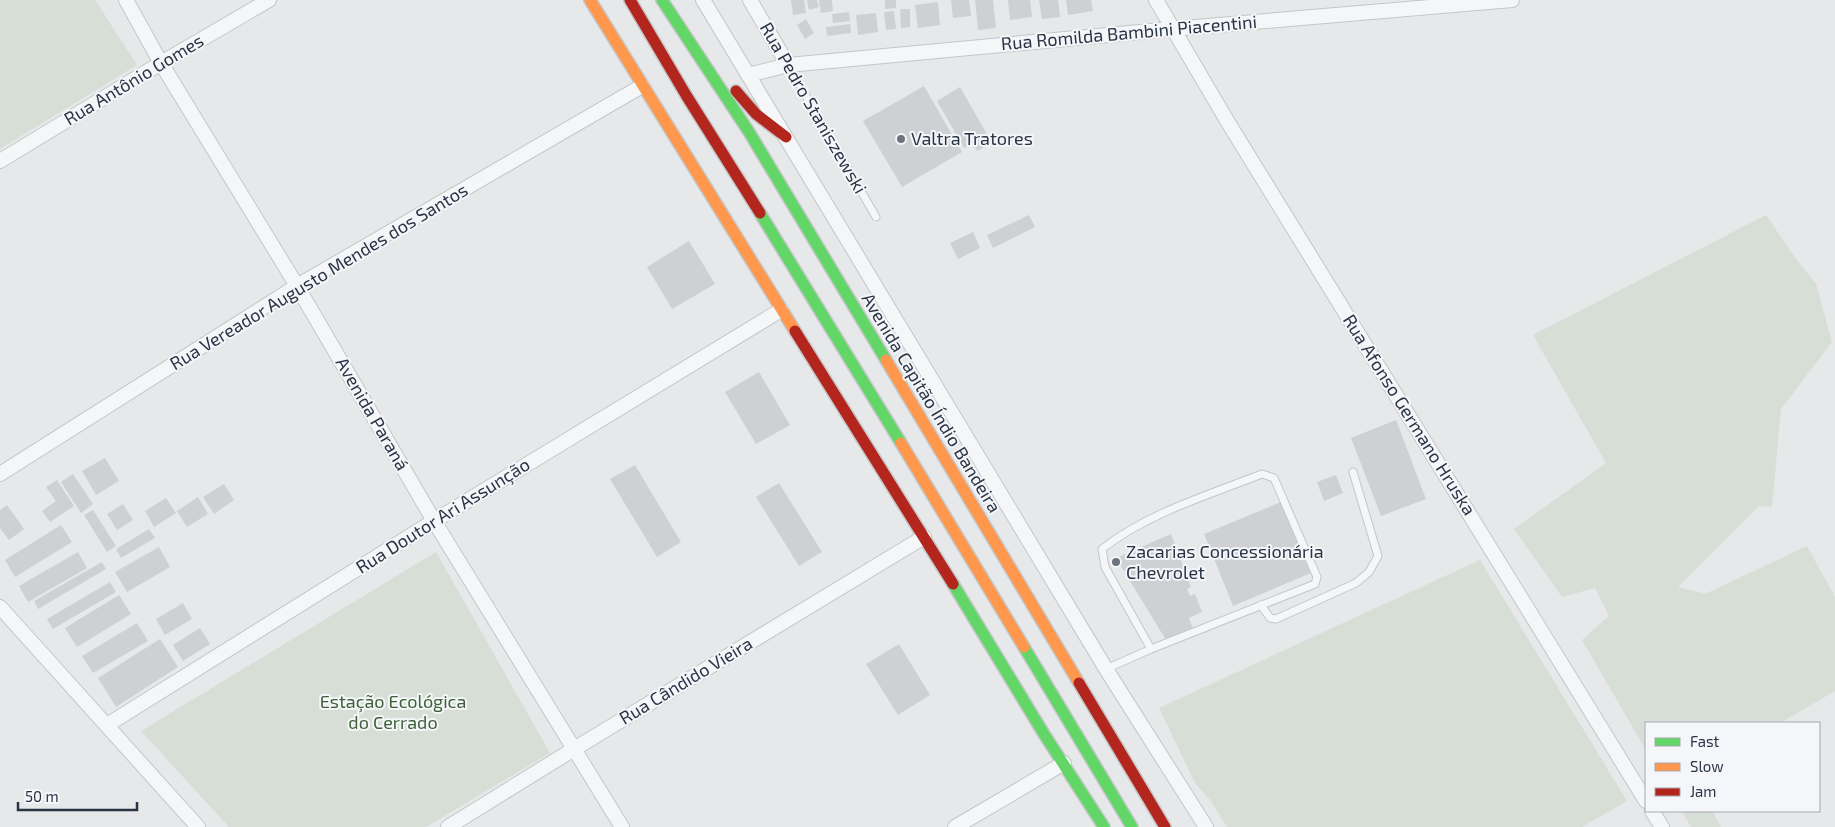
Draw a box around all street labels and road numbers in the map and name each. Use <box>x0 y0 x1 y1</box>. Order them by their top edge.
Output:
street label: Rua Romilda Bambini Piacentini <box>1000 10 1258 54</box>
street label: Rua Pedro Staniszewski <box>756 18 872 197</box>
street label: Rua Antônio Gomes <box>60 29 207 129</box>
street label: Rua Vereador Augusto Mendes dos Santos <box>166 178 471 374</box>
street label: Avenida Capitão Índio Bandeira <box>857 289 1006 516</box>
street label: Rua Afonso Germano Hruska <box>1339 310 1481 519</box>
street label: Avenida Paraná <box>332 353 414 474</box>
street label: Rua Doutor Ari Assunção <box>351 453 534 579</box>
street label: Rua Cândido Vieira <box>615 632 756 729</box>

